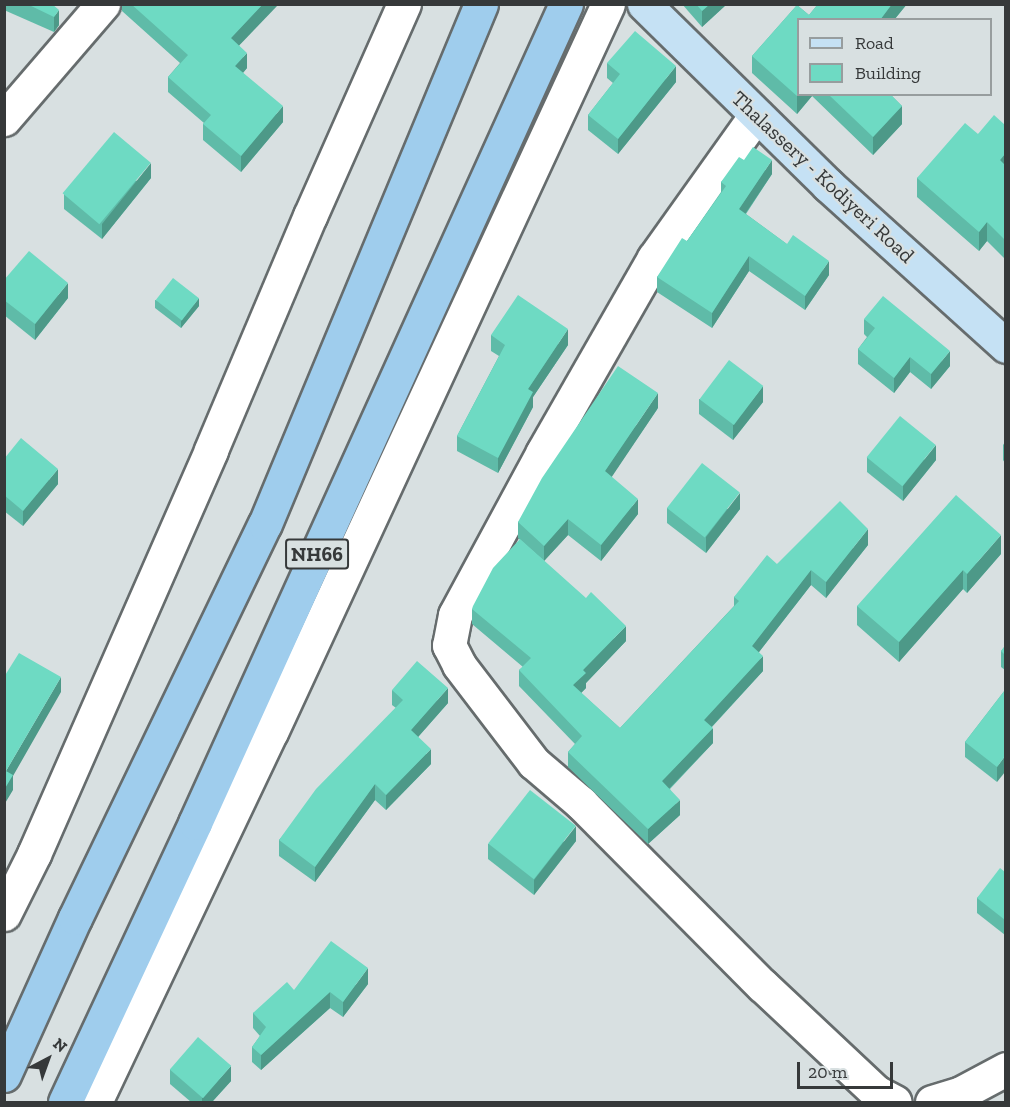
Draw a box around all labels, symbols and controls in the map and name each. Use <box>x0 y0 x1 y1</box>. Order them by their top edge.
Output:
legend <box>797 18 992 96</box>
text: Road <box>855 32 894 54</box>
text: Building <box>855 62 921 84</box>
street label: Thalassery - Kodiyeri Road <box>726 86 920 268</box>
road number: NH66 <box>284 537 350 571</box>
north arrow <box>18 1029 78 1089</box>
text: N <box>49 1034 71 1056</box>
scale bar <box>800 1050 896 1088</box>
text: 20 m <box>808 1061 847 1083</box>

